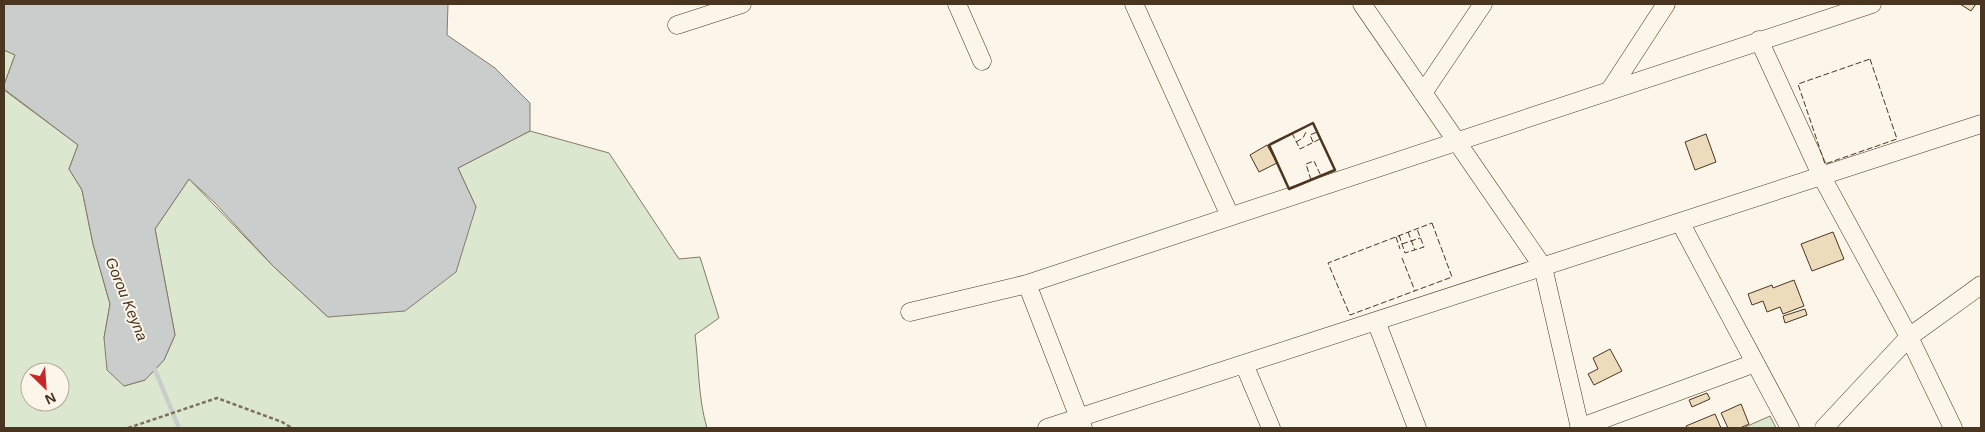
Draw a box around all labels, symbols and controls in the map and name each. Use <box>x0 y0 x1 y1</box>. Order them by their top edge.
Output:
water label: Gorou Keyna <box>103 255 151 343</box>
north arrow <box>20 362 70 412</box>
text: N <box>43 389 58 408</box>

